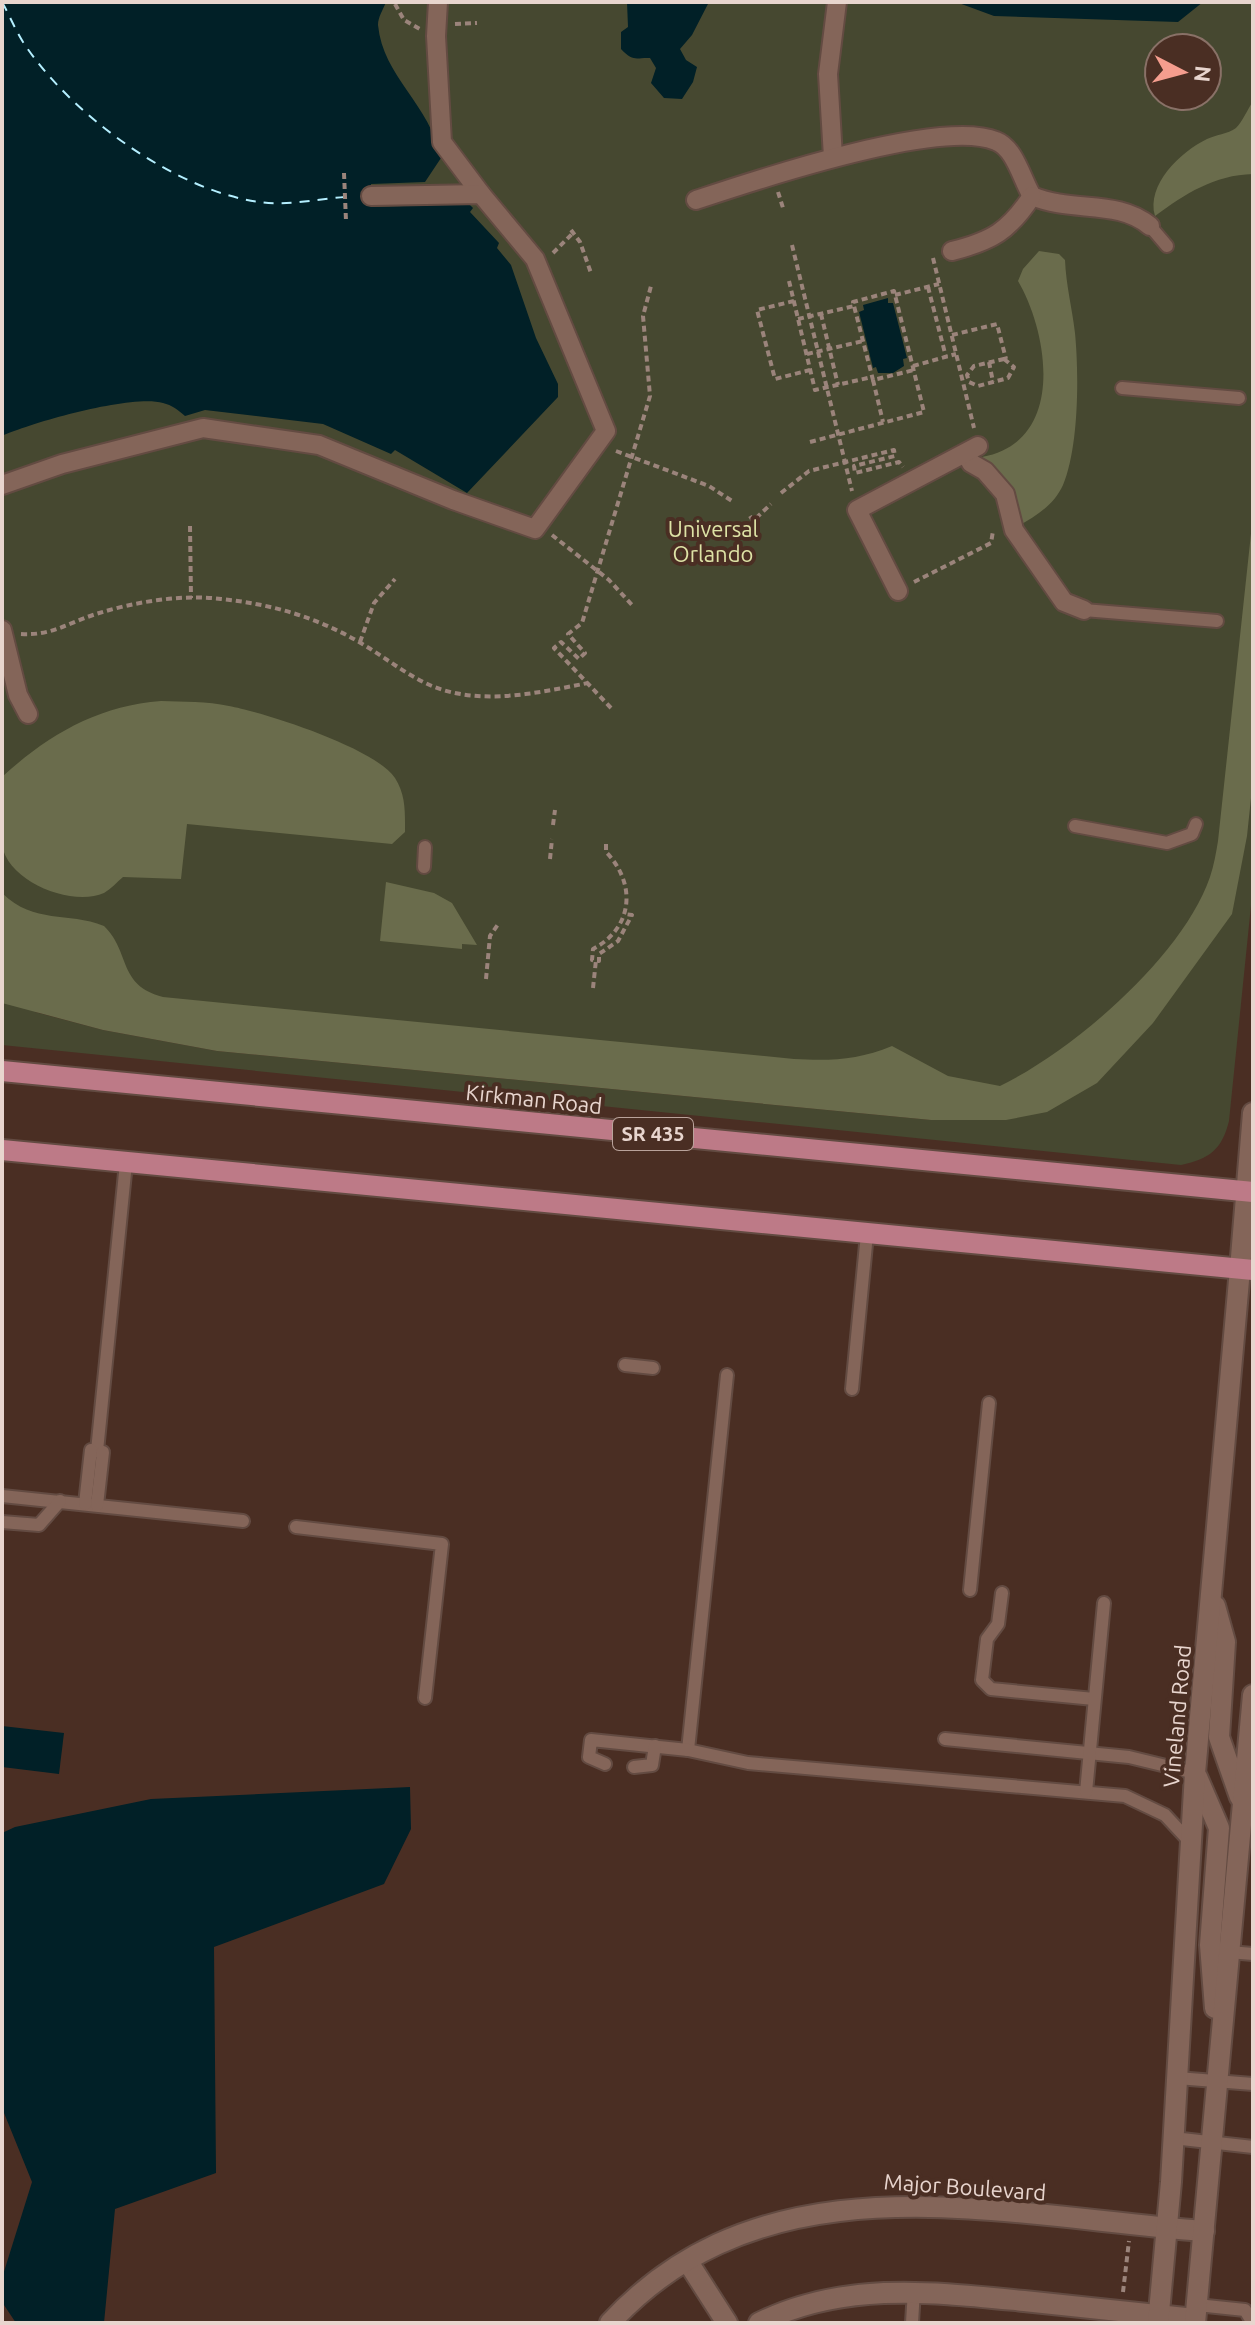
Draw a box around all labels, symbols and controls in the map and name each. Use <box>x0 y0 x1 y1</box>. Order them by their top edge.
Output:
north arrow <box>1143 32 1223 112</box>
text: N <box>1190 65 1217 84</box>
park label: Universal Orlando <box>668 516 759 566</box>
street label: Kirkman Road <box>464 1079 604 1118</box>
road number: SR 435 <box>613 1118 693 1150</box>
street label: Vineland Road <box>1158 1644 1195 1788</box>
street label: Major Boulevard <box>883 2168 1047 2205</box>

